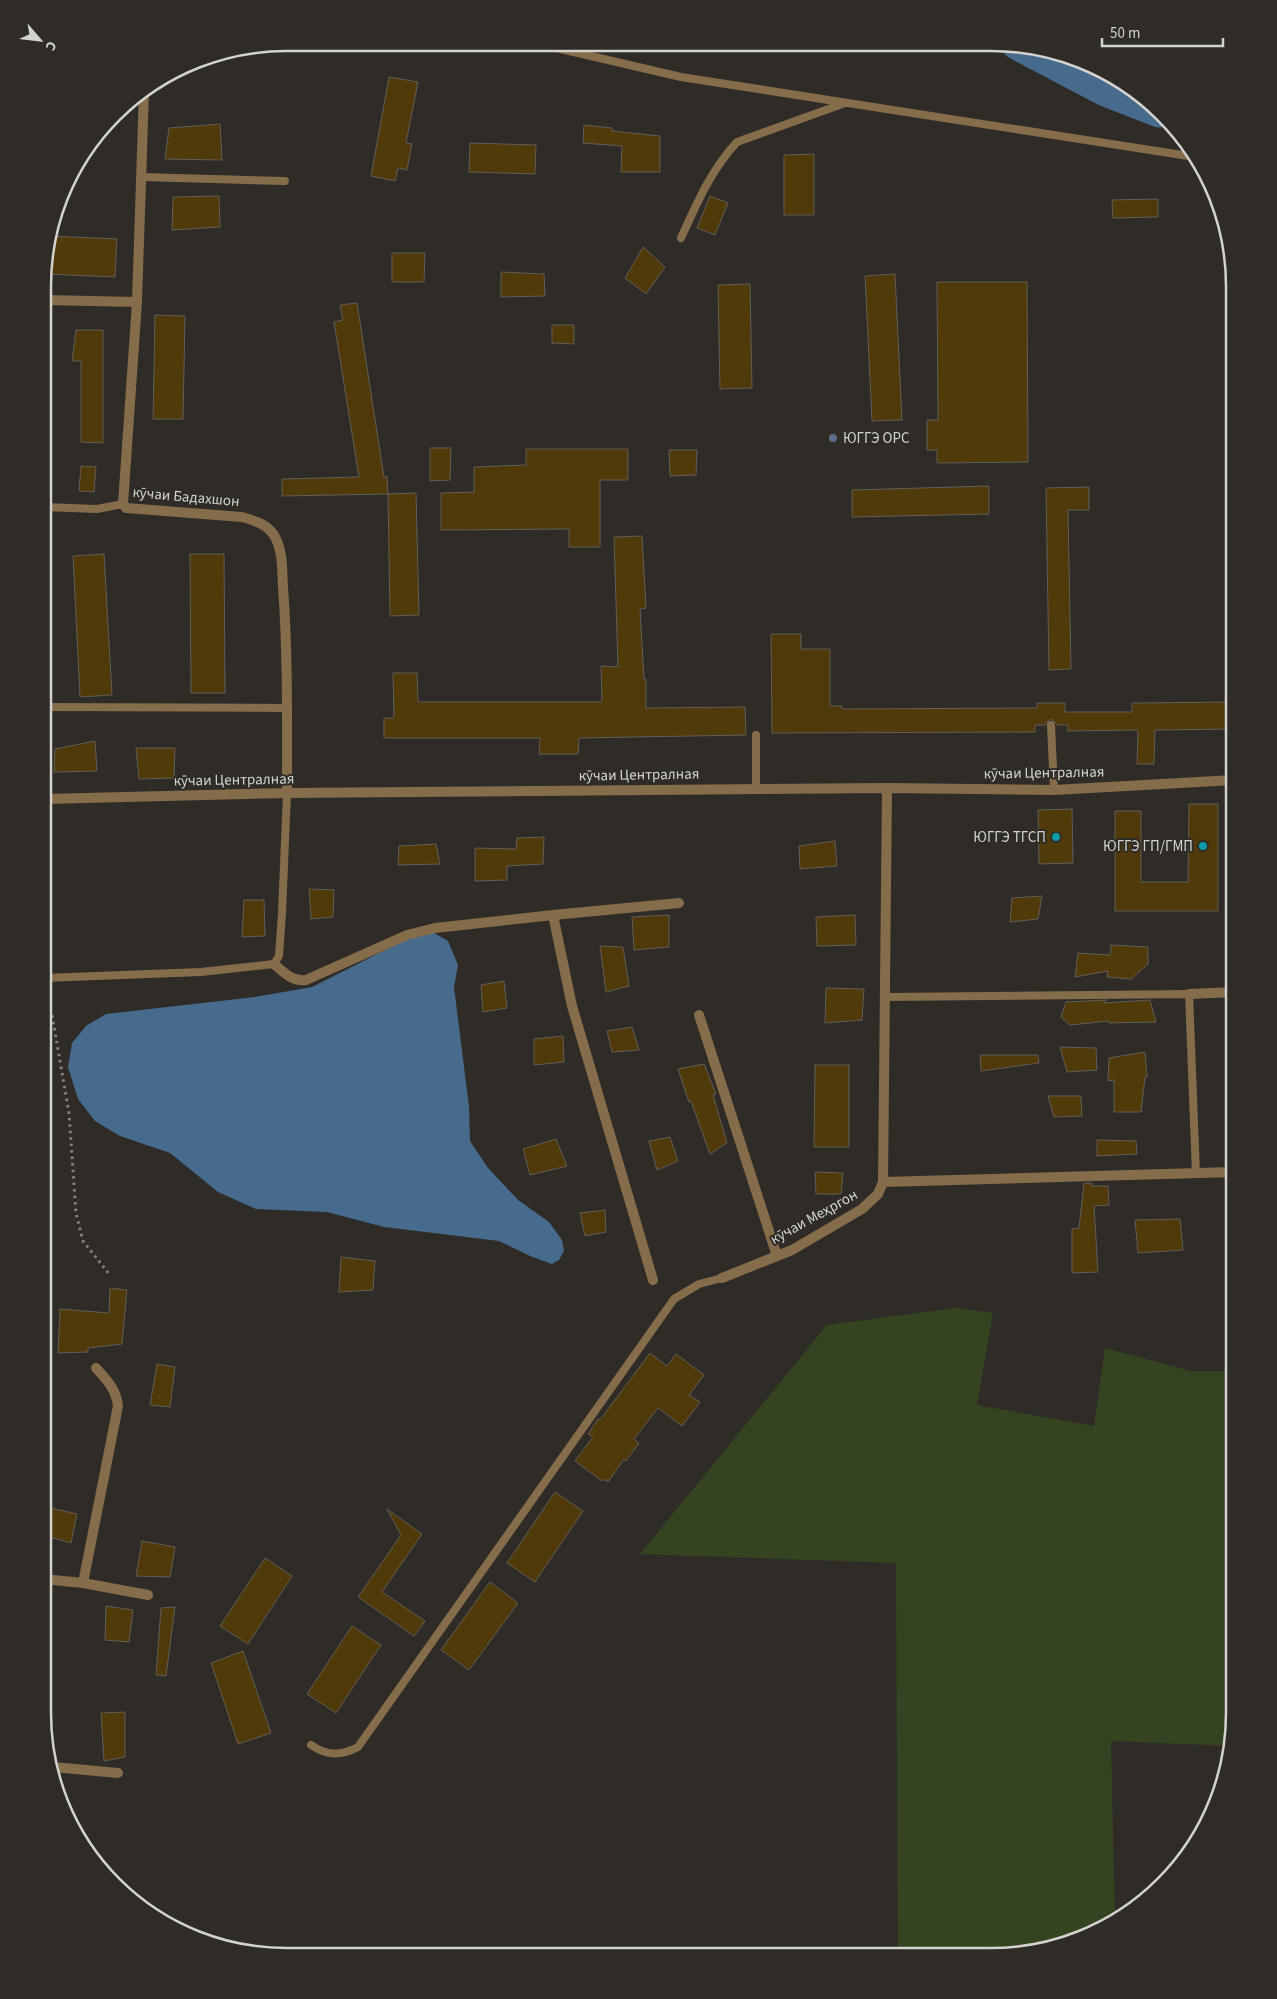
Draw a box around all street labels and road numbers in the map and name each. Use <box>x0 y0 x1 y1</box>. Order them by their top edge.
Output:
street label: кӯчаи Бадахшон <box>132 482 240 512</box>
street label: кӯчаи Централная <box>983 761 1105 785</box>
street label: кӯчаи Централная <box>578 763 700 787</box>
street label: кӯчаи Централная <box>173 768 295 792</box>
street label: кӯчаи Меҳргон <box>767 1184 861 1250</box>

